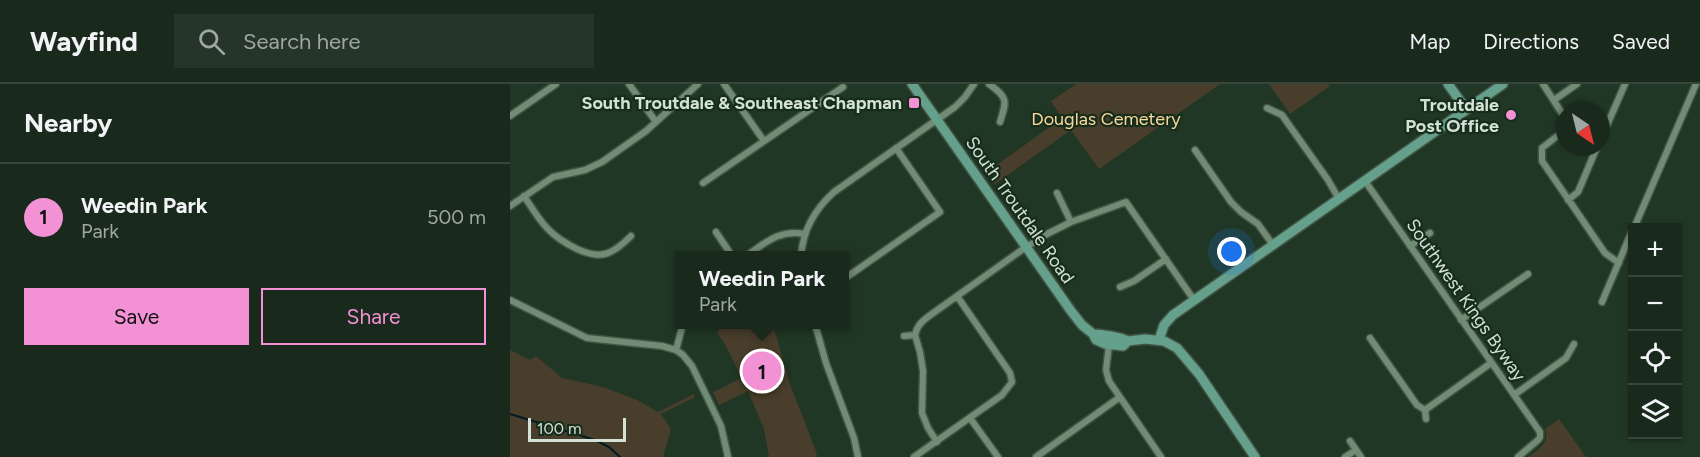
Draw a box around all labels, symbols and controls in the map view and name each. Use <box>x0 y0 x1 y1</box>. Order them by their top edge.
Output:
search box <box>174 14 594 68</box>
text: Wayfind <box>30 24 138 58</box>
icon: search <box>195 25 228 58</box>
text: Search here <box>243 28 361 55</box>
text: Map <box>1409 29 1450 54</box>
text: Directions <box>1483 29 1579 54</box>
text: Saved <box>1612 29 1670 54</box>
place label: South Troutdale & Southeast Chapman <box>581 92 902 114</box>
place label: Troutdale Post Office <box>1405 94 1499 137</box>
marker: South Troutdale & Southeast Chapman <box>907 96 921 110</box>
north arrow <box>1556 102 1610 156</box>
text: Nearby <box>24 107 112 139</box>
park label: Douglas Cemetery <box>1031 108 1181 130</box>
marker: Troutdale Post Office <box>1504 108 1518 122</box>
street label: South Troutdale Road <box>961 132 1079 288</box>
text: Weedin Park <box>81 192 208 219</box>
text: 1 <box>39 205 48 229</box>
text: 500 m <box>427 205 486 229</box>
street label: Southwest Kings Byway <box>1402 215 1531 386</box>
text: Park <box>81 219 119 243</box>
map controls <box>1628 223 1682 439</box>
button: + <box>1628 223 1682 277</box>
your location <box>1217 237 1246 266</box>
popup <box>675 251 849 329</box>
text: Weedin Park <box>699 265 825 292</box>
button: − <box>1628 277 1682 331</box>
button: Save <box>24 288 249 345</box>
button: Share <box>261 288 486 345</box>
text: Park <box>699 292 737 316</box>
button: locate <box>1628 331 1682 385</box>
pin: 1 <box>742 348 782 394</box>
button: layers <box>1628 385 1682 439</box>
scale bar <box>528 415 626 442</box>
text: 100 m <box>537 419 582 438</box>

